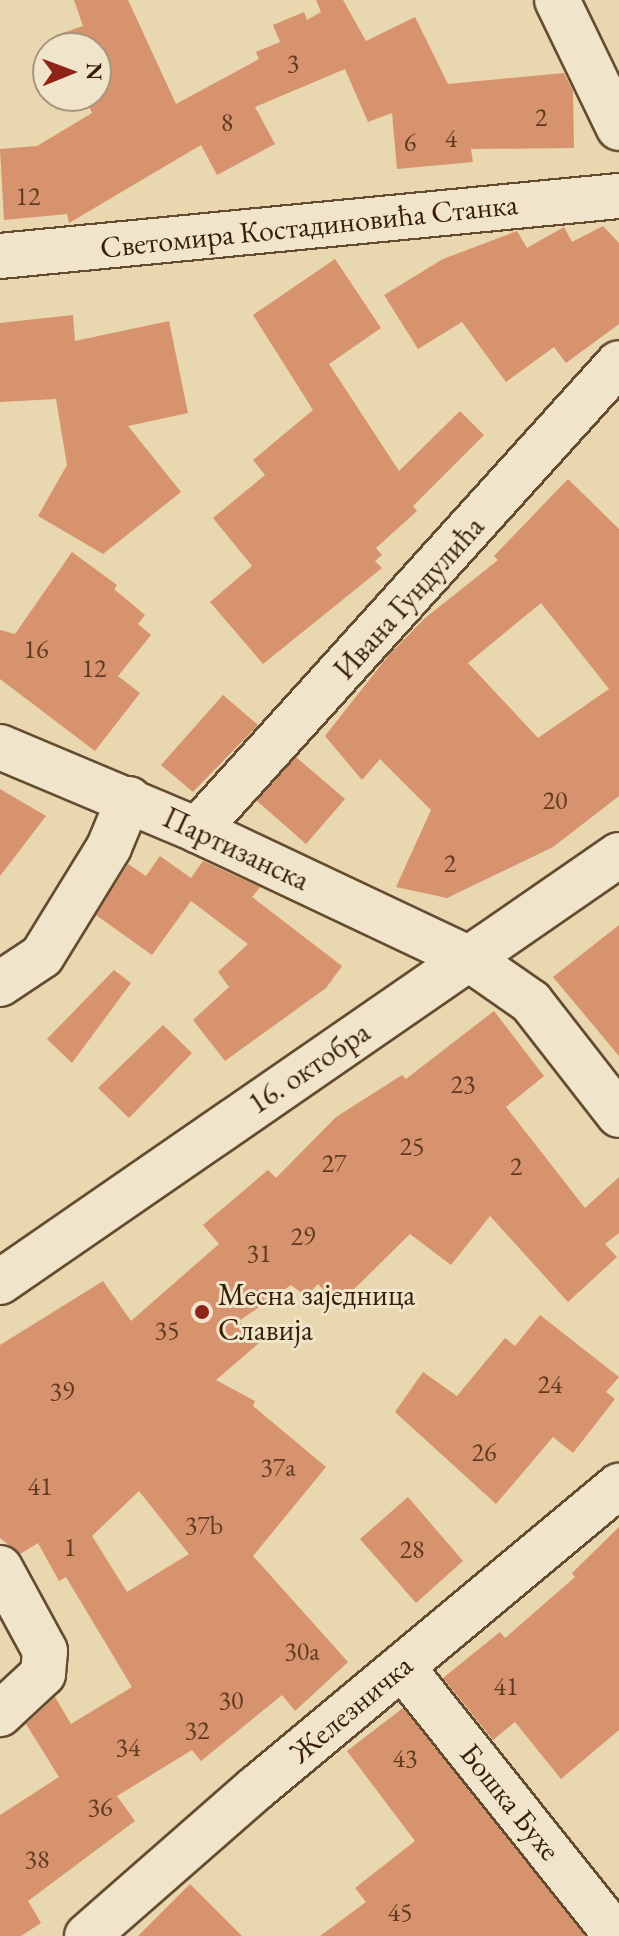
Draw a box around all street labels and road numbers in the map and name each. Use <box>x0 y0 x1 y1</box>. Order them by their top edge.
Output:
street label: Светомира Костадиновића Станка <box>98 186 520 266</box>
street label: Ивана Гундулића <box>326 509 492 687</box>
street label: Партизанска <box>157 799 315 899</box>
street label: 16. октобра <box>241 1014 377 1122</box>
street label: Железничка <box>282 1647 420 1771</box>
street label: Бошка Бухе <box>452 1736 568 1868</box>

